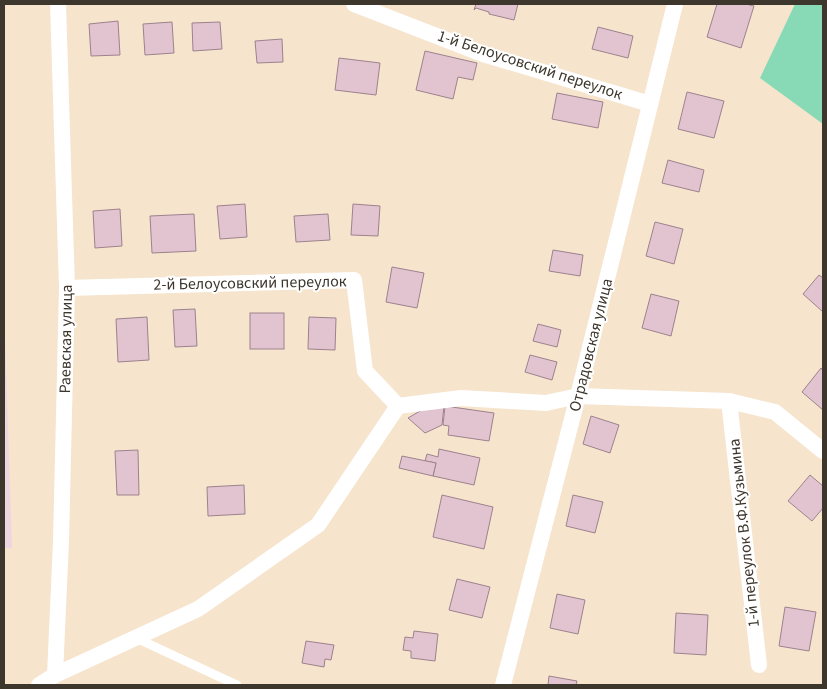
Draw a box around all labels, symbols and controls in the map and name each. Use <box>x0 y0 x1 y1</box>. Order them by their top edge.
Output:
street label: 1-й Белоусовский переулок <box>435 25 625 105</box>
street label: 2-й Белоусовский переулок <box>153 270 347 296</box>
street label: Отрадовская улица <box>564 276 618 414</box>
street label: Раевская улица <box>54 284 78 394</box>
street label: 1-й переулок В.Ф.Кузьмина <box>723 438 765 628</box>

